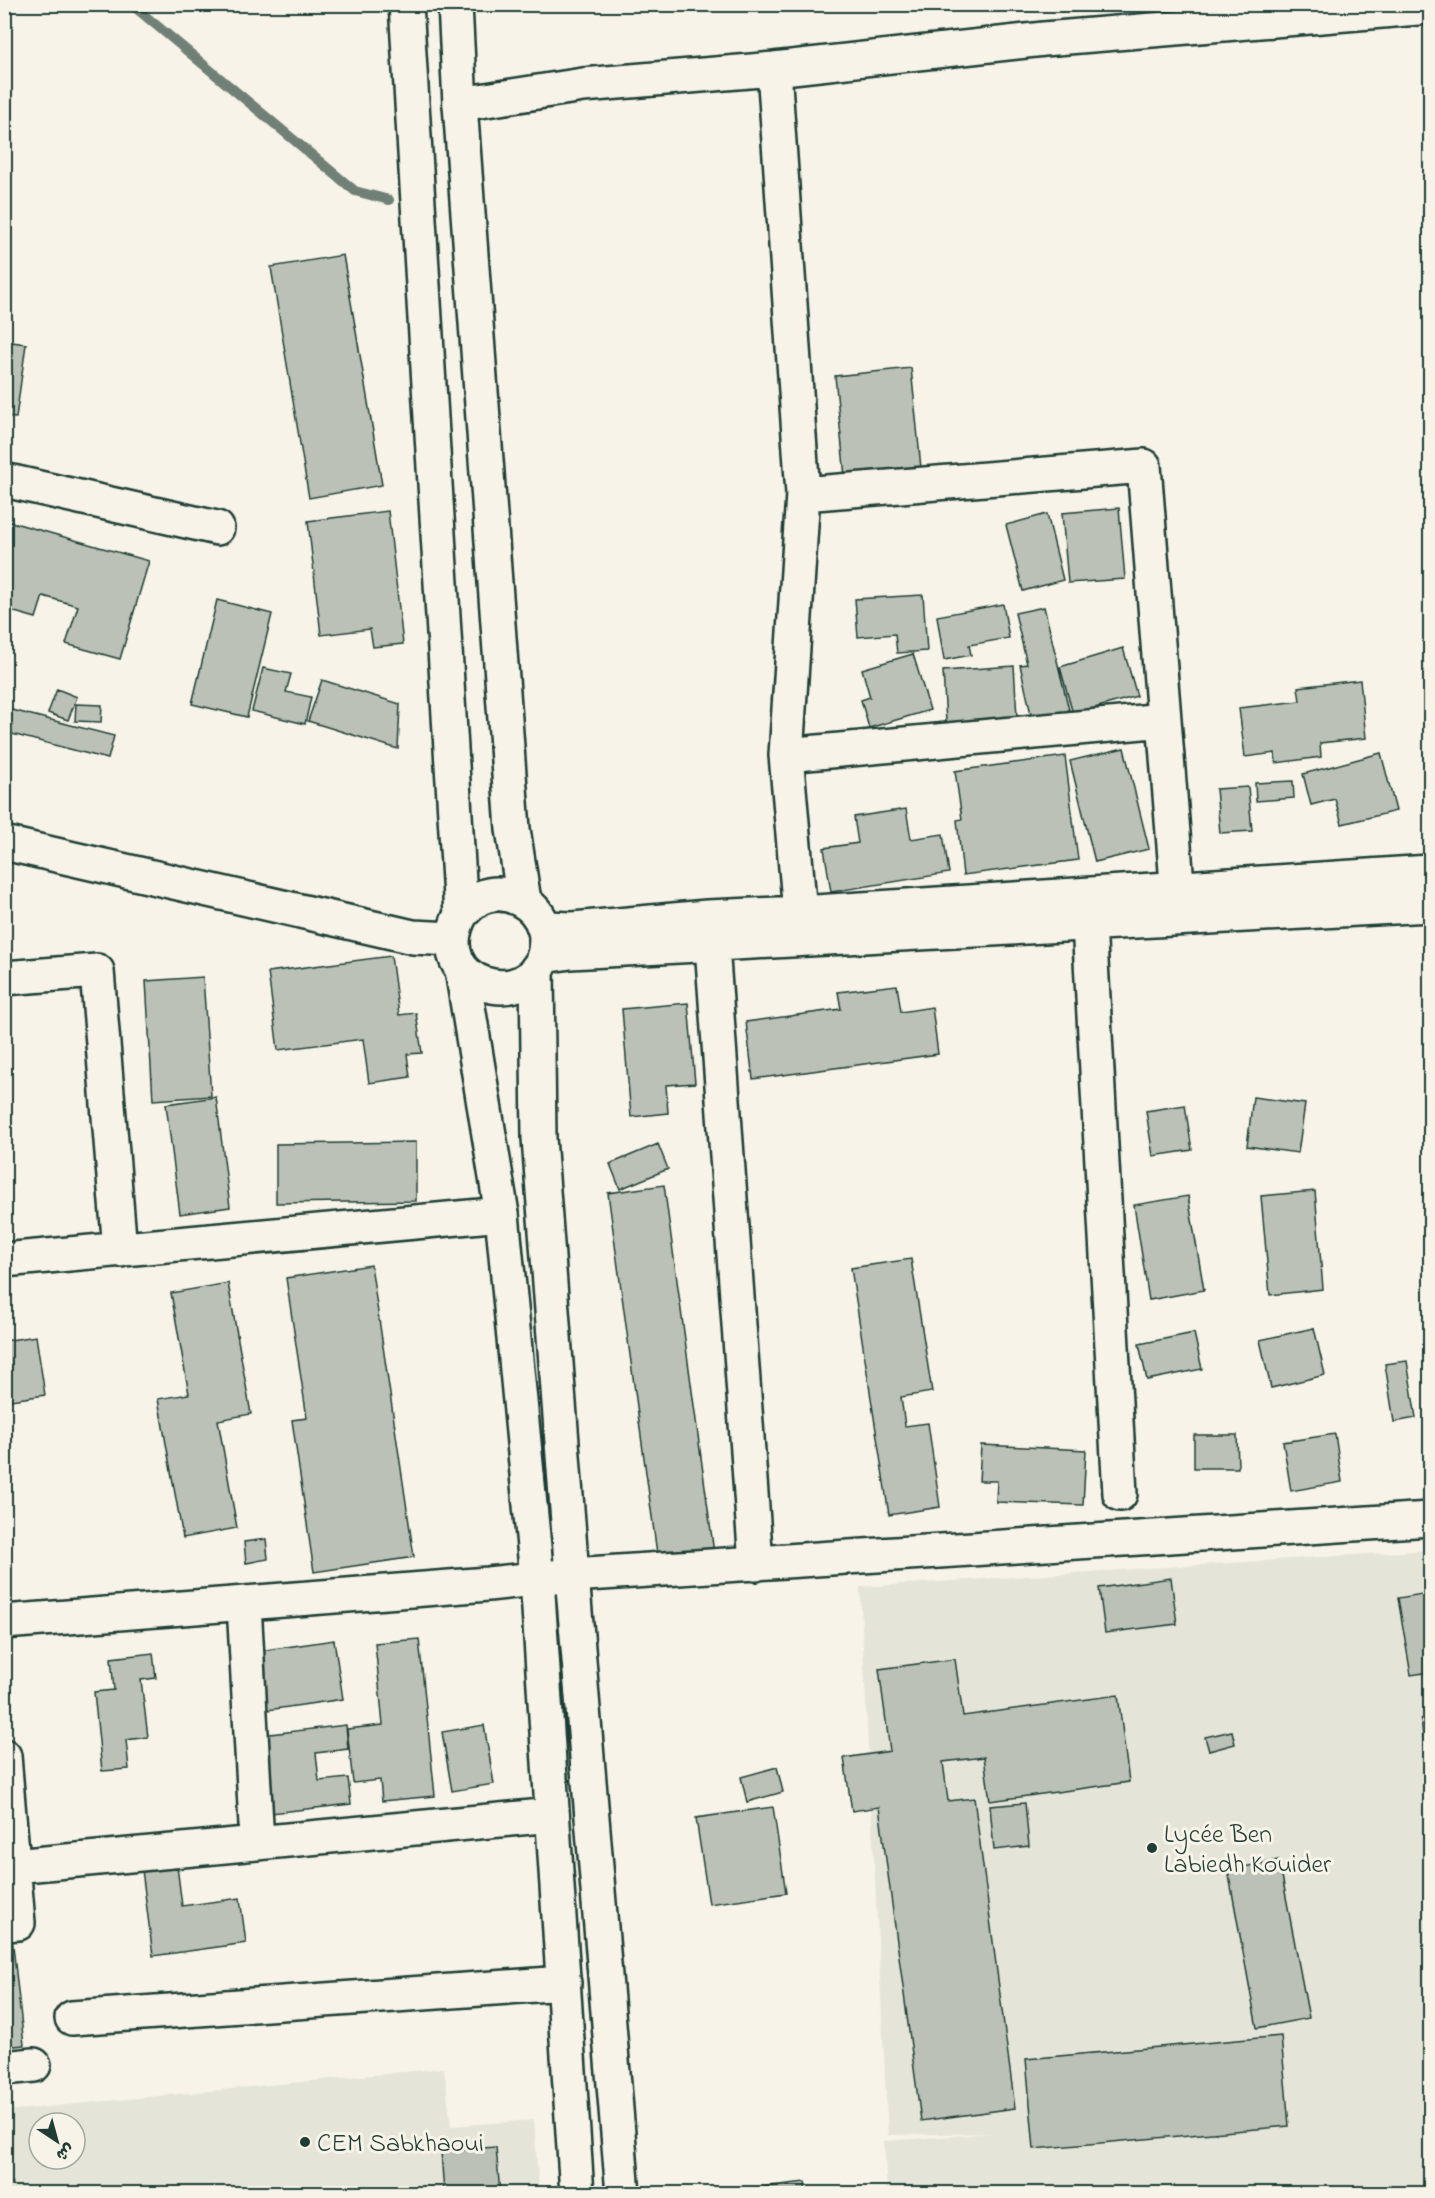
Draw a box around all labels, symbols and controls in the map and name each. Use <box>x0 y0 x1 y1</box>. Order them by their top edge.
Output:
place label: Lycée Ben Labiedh Kouider <box>1164 1817 1332 1885</box>
marker: Lycée Ben Labiedh Kouider <box>1145 1841 1159 1855</box>
north arrow <box>27 2111 87 2171</box>
place label: CEM Sabkhaoui <box>317 2126 484 2164</box>
marker: CEM Sabkhaoui <box>298 2135 312 2149</box>
text: ش <box>50 2137 79 2166</box>

